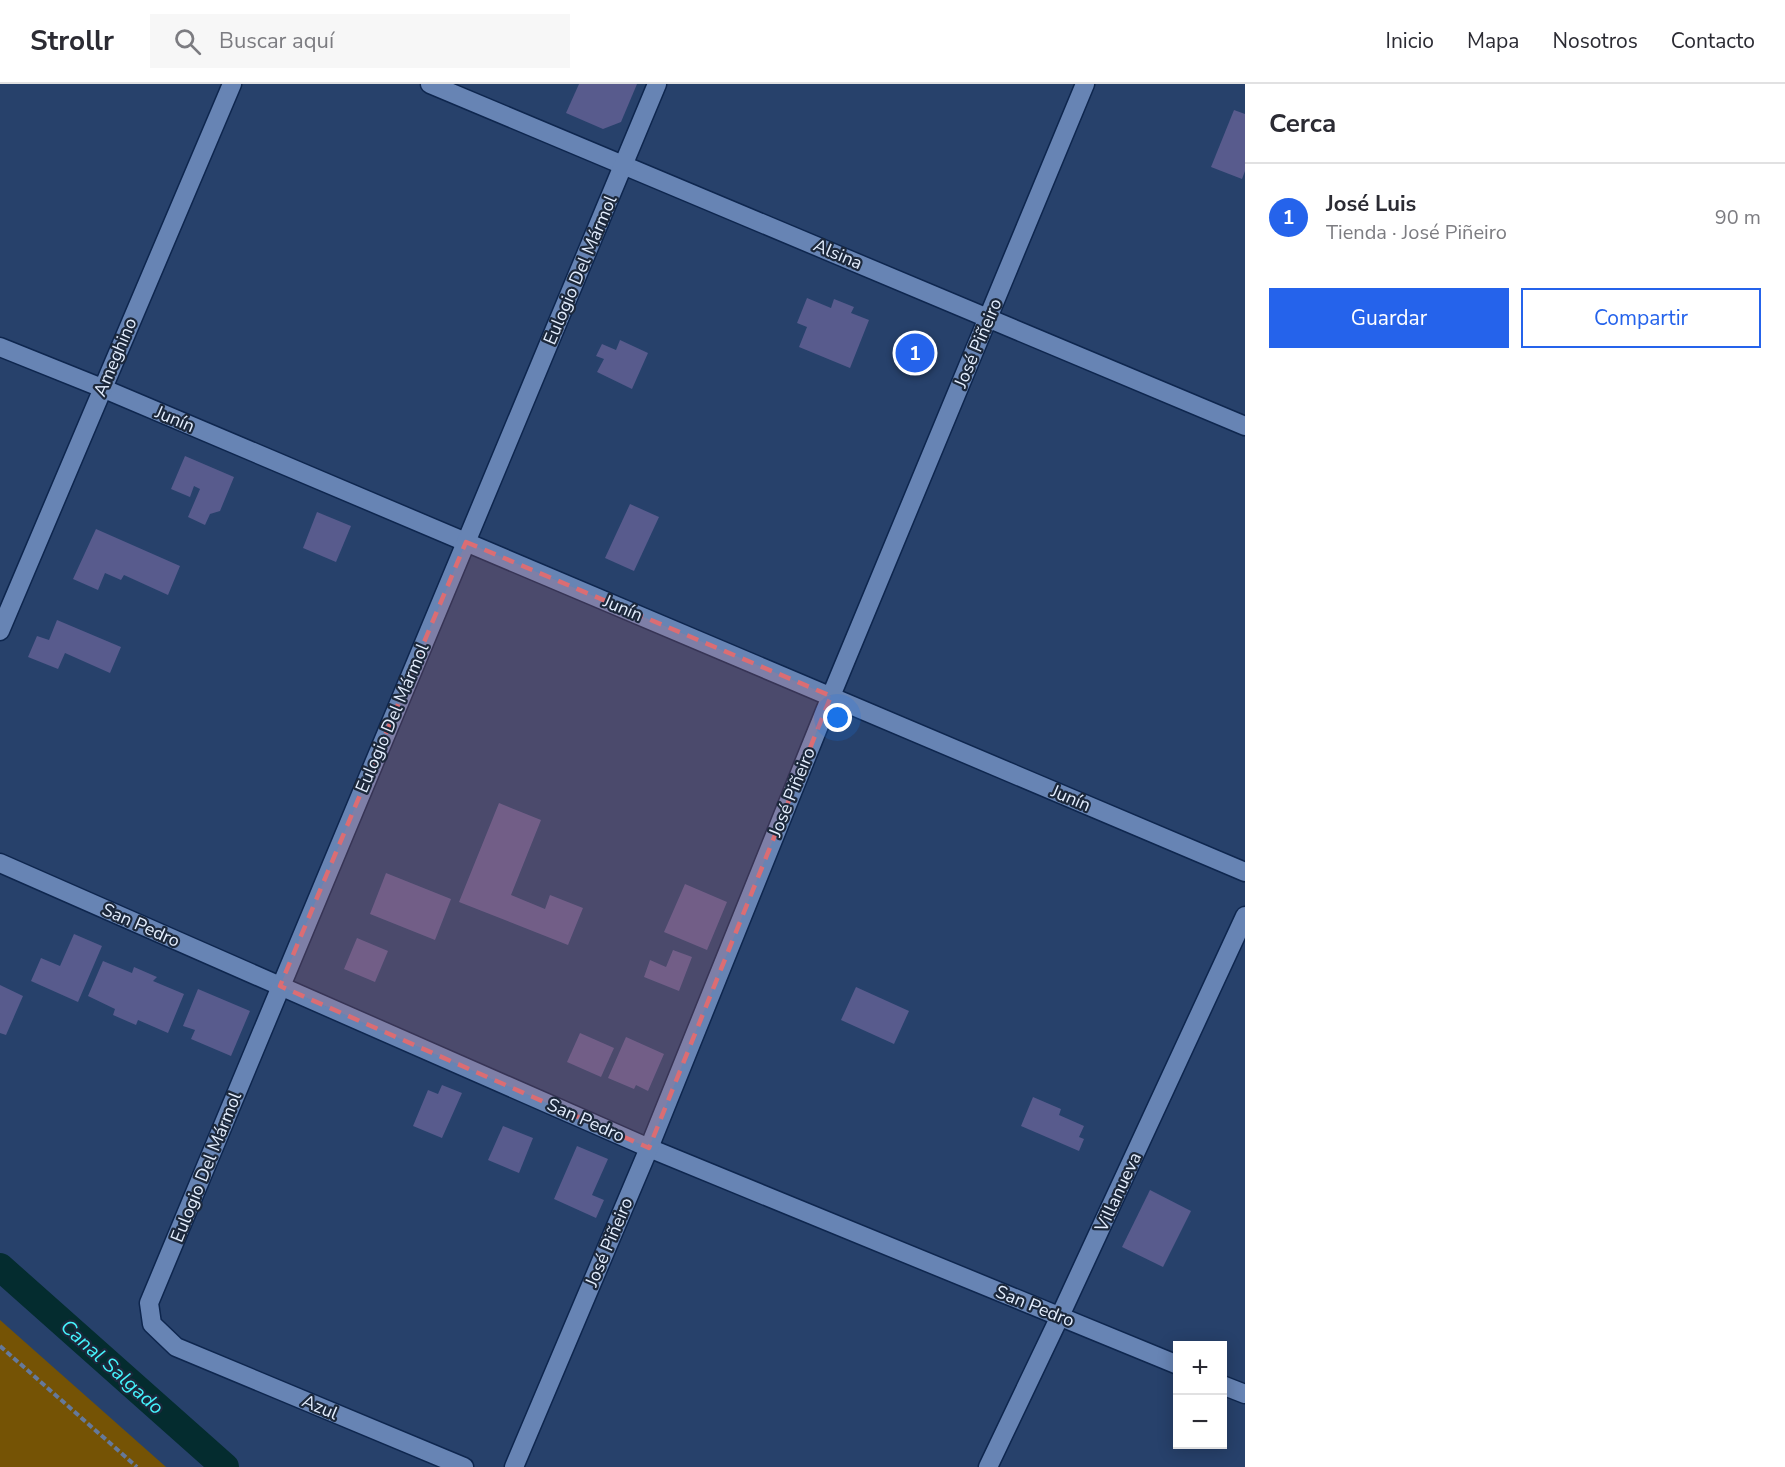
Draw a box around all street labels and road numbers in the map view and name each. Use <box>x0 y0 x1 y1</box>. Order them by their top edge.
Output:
street label: Eulogio Del Mármol <box>538 191 623 348</box>
street label: Alsina <box>810 233 866 275</box>
street label: José Piñeiro <box>948 295 1008 392</box>
street label: Ameghino <box>88 314 142 400</box>
street label: Junín <box>151 400 198 438</box>
street label: Junín <box>599 589 646 627</box>
street label: Eulogio Del Mármol <box>350 639 435 796</box>
street label: José Piñeiro <box>763 744 821 841</box>
street label: Junín <box>1047 779 1094 817</box>
street label: San Pedro <box>98 897 184 953</box>
street label: Eulogio Del Mármol <box>165 1088 247 1246</box>
street label: San Pedro <box>543 1092 629 1148</box>
street label: Villanueva <box>1089 1148 1147 1237</box>
street label: José Piñeiro <box>579 1194 639 1291</box>
street label: San Pedro <box>992 1279 1078 1333</box>
street label: Azul <box>298 1389 342 1426</box>

